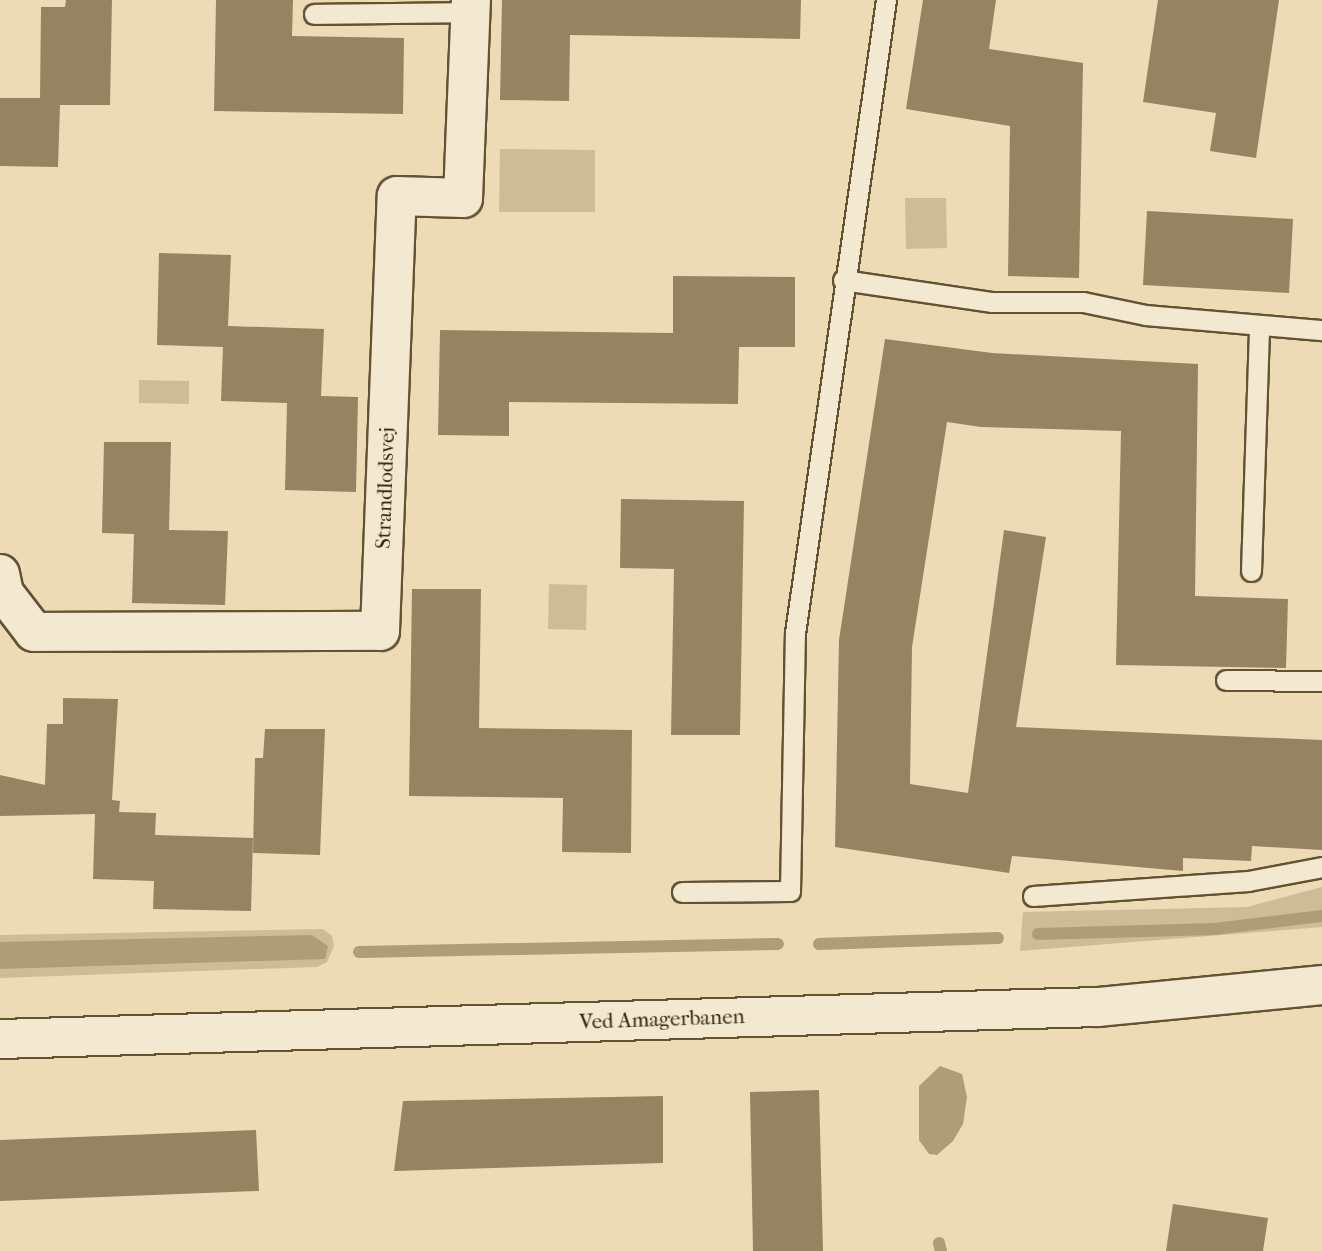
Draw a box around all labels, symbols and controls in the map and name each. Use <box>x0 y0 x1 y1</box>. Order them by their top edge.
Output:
street label: Strandlodsvej <box>370 427 400 549</box>
street label: Ved Amagerbanen <box>579 1004 745 1034</box>

